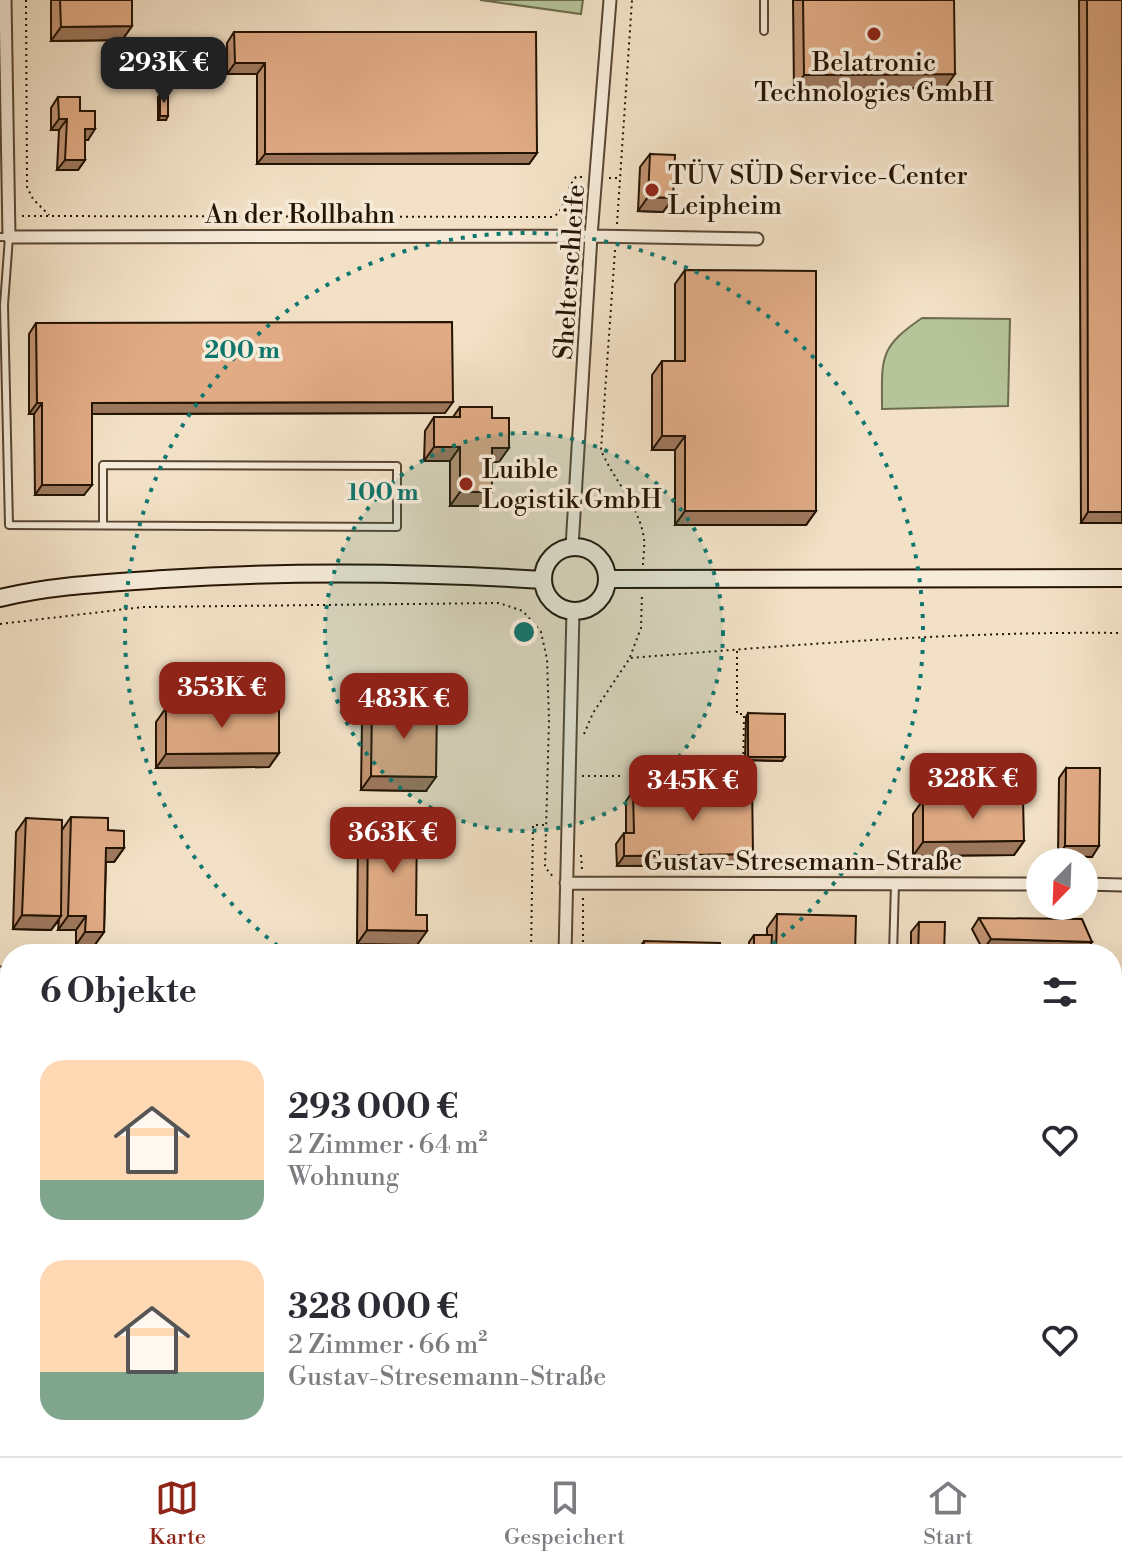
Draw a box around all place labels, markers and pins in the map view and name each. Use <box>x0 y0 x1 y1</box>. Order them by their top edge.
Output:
marker: Belatronic Technologies GmbH <box>865 25 883 43</box>
pin: 293K € <box>99 37 229 105</box>
place label: Belatronic Technologies GmbH <box>754 47 994 109</box>
place label: TÜV SÜD Service-Center Leipheim <box>668 159 968 222</box>
marker: TÜV SÜD Service-Center Leipheim <box>643 181 661 199</box>
place label: Luible Logistik GmbH <box>482 454 662 516</box>
marker: Luible Logistik GmbH <box>457 475 475 493</box>
centre of rings <box>510 618 538 646</box>
pin: 353K € <box>157 662 287 730</box>
pin: 483K € <box>339 673 469 741</box>
pin: 328K € <box>908 753 1038 821</box>
pin: 345K € <box>628 755 758 823</box>
pin: 363K € <box>328 807 458 875</box>

